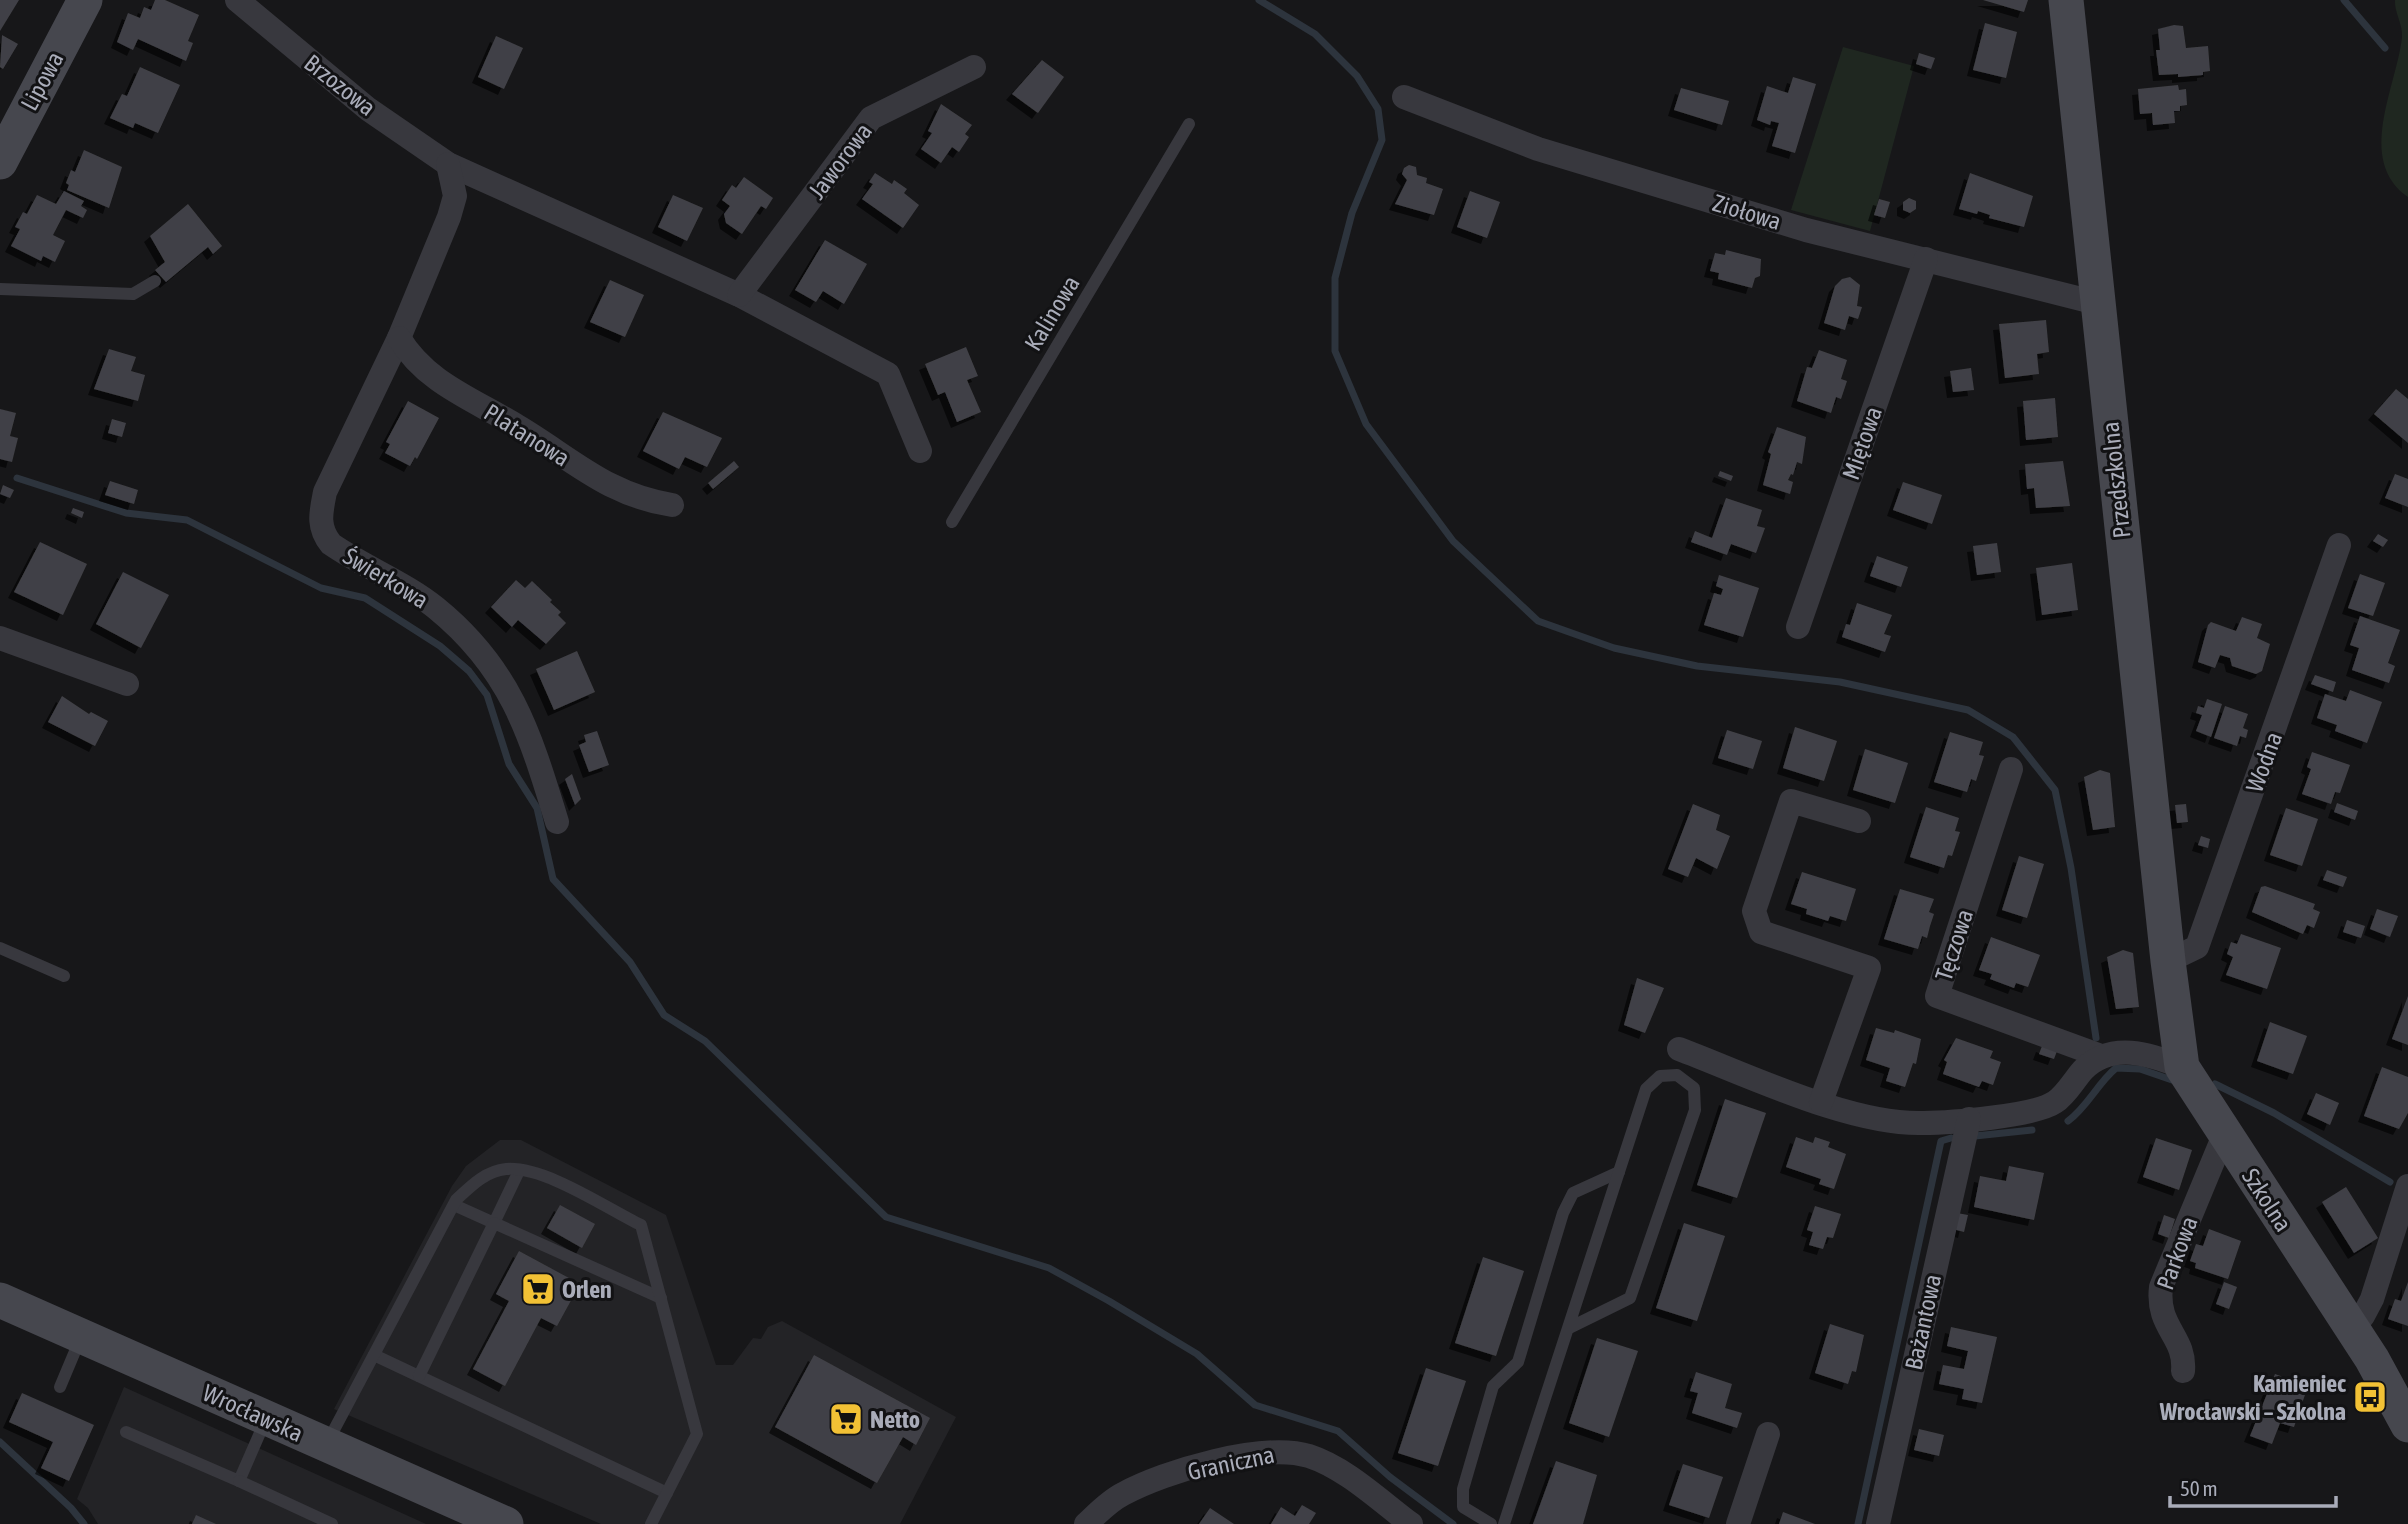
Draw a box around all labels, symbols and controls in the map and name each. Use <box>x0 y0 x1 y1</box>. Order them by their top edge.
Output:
street label: Lipowa <box>15 47 69 115</box>
street label: Brzozowa <box>299 49 381 121</box>
street label: Jaworowa <box>803 118 877 204</box>
street label: Ziołowa <box>1710 189 1784 235</box>
street label: Kalinowa <box>1019 271 1085 355</box>
street label: Platanowa <box>479 398 575 472</box>
street label: Miętowa <box>1837 403 1887 483</box>
street label: Przedszkolna <box>2096 420 2136 540</box>
street label: Świerkowa <box>339 542 433 614</box>
street label: Wodna <box>2241 728 2287 796</box>
street label: Tęczowa <box>1930 906 1978 984</box>
street label: Szkolna <box>2237 1164 2297 1236</box>
street label: Parkowa <box>2151 1213 2203 1293</box>
supermarket icon: Orlen <box>519 1270 557 1308</box>
street label: Bażantowa <box>1900 1272 1946 1372</box>
place label: Orlen <box>562 1276 612 1303</box>
place label: Kamieniec Wrocławski – Szkolna <box>2159 1370 2346 1425</box>
bus stop icon: Kamieniec Wrocławski – Szkolna <box>2351 1378 2389 1416</box>
street label: Wrocławska <box>199 1379 307 1447</box>
supermarket icon: Netto <box>827 1400 865 1438</box>
place label: Netto <box>870 1406 920 1433</box>
street label: Graniczna <box>1185 1441 1277 1485</box>
scale bar <box>2170 1464 2336 1508</box>
text: 50 m <box>2180 1476 2218 1500</box>

